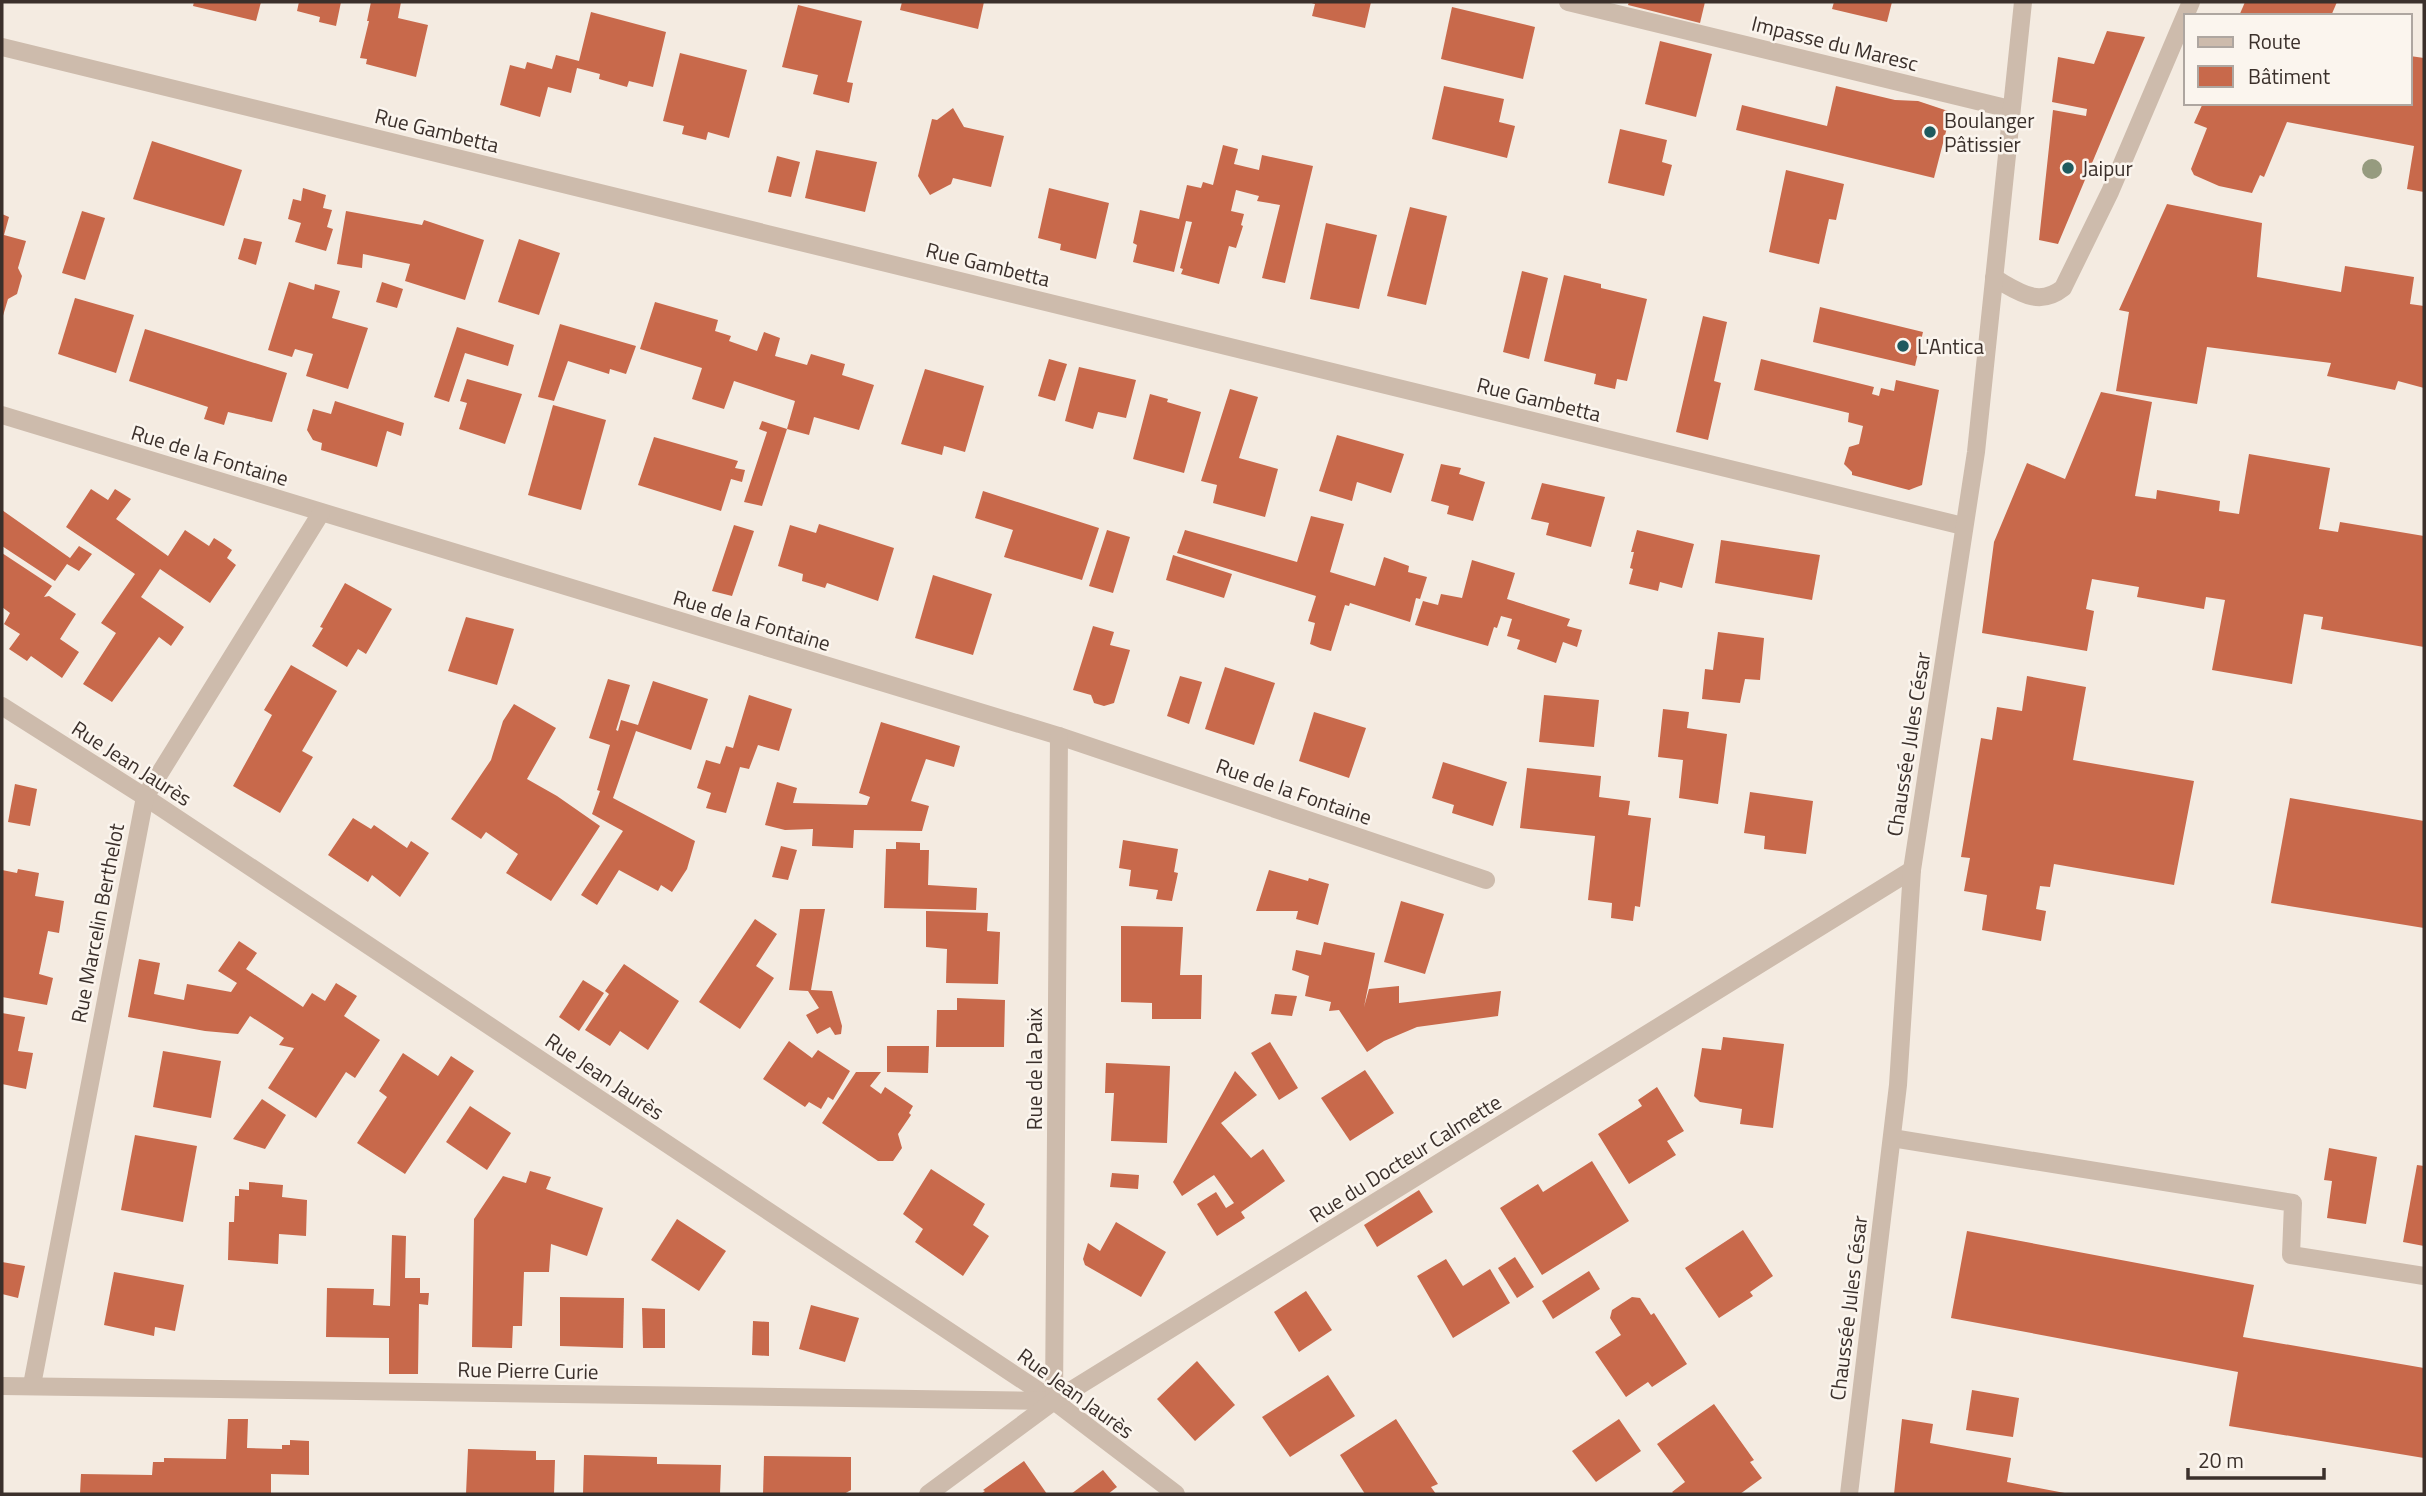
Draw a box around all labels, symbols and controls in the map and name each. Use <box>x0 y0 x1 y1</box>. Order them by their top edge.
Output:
street label: Impasse du Maresc <box>1748 7 1922 79</box>
legend <box>2184 14 2412 105</box>
text: Route <box>2248 25 2301 57</box>
text: Bâtiment <box>2248 60 2331 92</box>
street label: Rue Gambetta <box>371 99 503 161</box>
place label: Boulanger Pâtissier <box>1944 104 2035 160</box>
marker: Boulanger Pâtissier <box>1922 124 1938 140</box>
place label: Jaipur <box>2082 152 2133 184</box>
marker: Jaipur <box>2060 160 2076 176</box>
street label: Rue Gambetta <box>922 233 1054 295</box>
place label: L'Antica <box>1917 330 1984 362</box>
marker: L'Antica <box>1895 338 1911 354</box>
street label: Rue Gambetta <box>1473 368 1605 430</box>
street label: Rue de la Fontaine <box>127 416 293 494</box>
street label: Rue de la Fontaine <box>669 581 835 659</box>
street label: Chaussée Jules César <box>1878 650 1938 838</box>
street label: Rue Jean Jaurès <box>66 712 198 814</box>
street label: Rue de la Fontaine <box>1212 749 1376 833</box>
street label: Rue Marcelin Berthelot <box>62 820 132 1026</box>
street label: Rue de la Paix <box>1018 1007 1050 1130</box>
street label: Rue Jean Jaurès <box>539 1024 671 1128</box>
street label: Rue du Docteur Calmette <box>1303 1086 1507 1230</box>
street label: Chaussée Jules César <box>1821 1214 1875 1402</box>
street label: Rue Jean Jaurès <box>1011 1340 1141 1446</box>
street label: Rue Pierre Curie <box>457 1353 599 1387</box>
scale bar <box>2188 1436 2324 1480</box>
text: 20 m <box>2198 1444 2244 1476</box>

